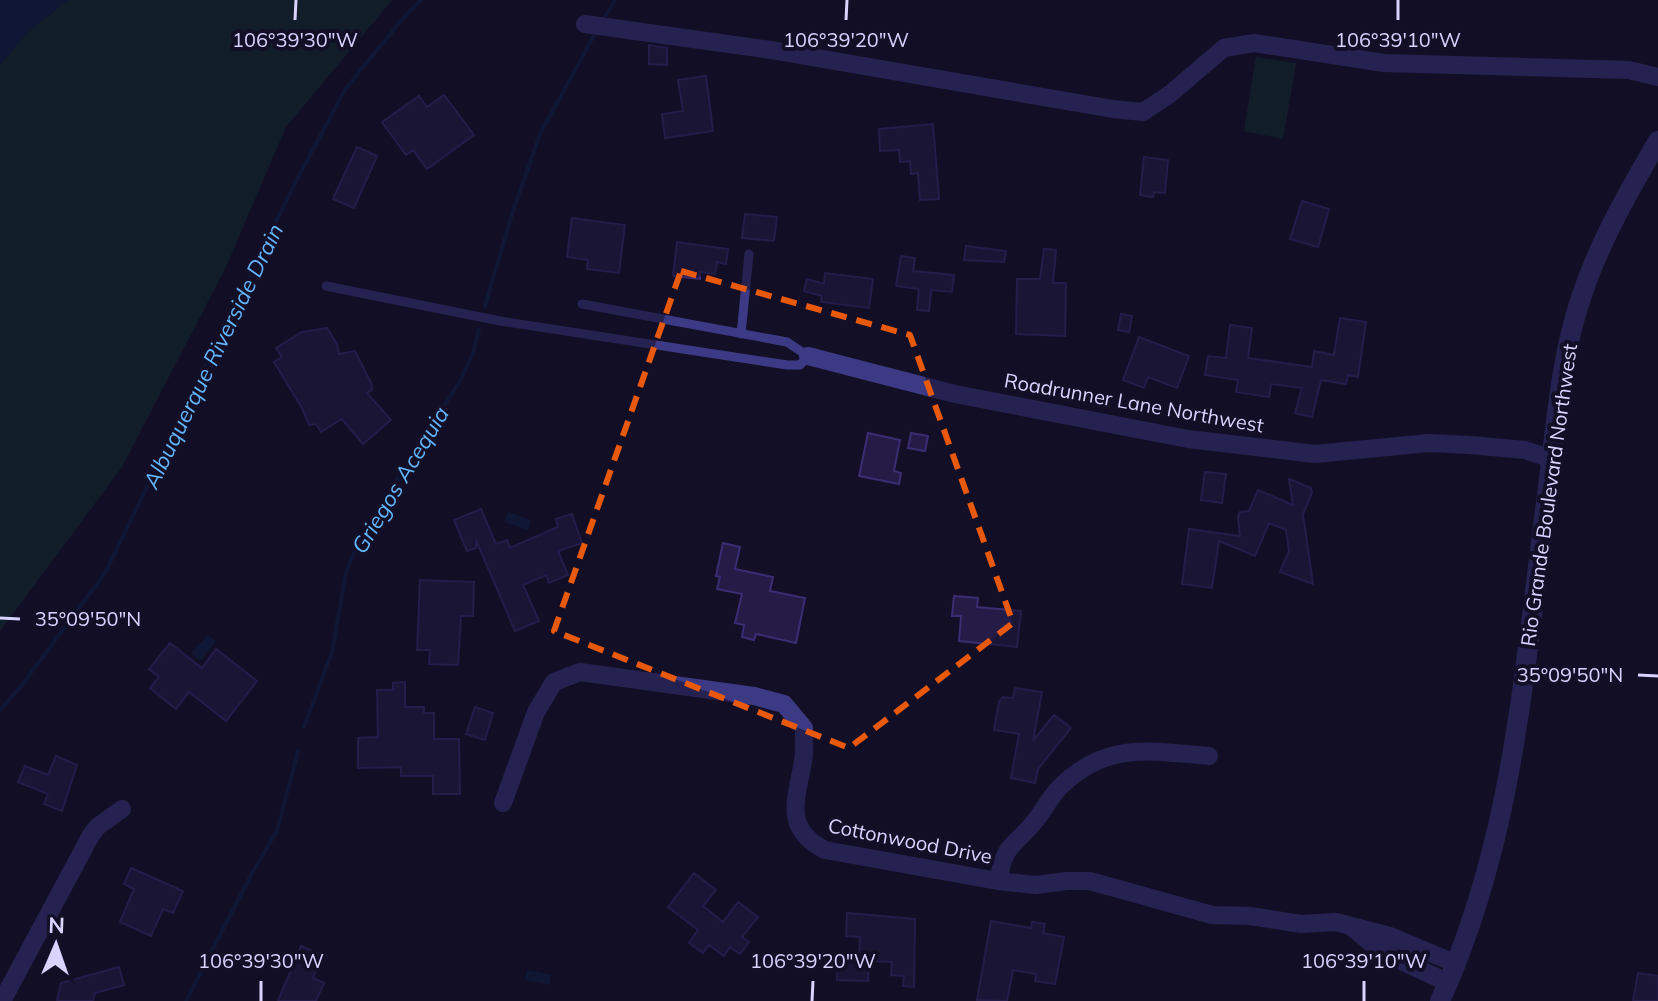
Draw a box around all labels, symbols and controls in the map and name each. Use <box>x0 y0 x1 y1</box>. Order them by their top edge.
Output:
text: 106°39'30"W <box>232 27 358 52</box>
text: 106°39'20"W <box>783 27 909 52</box>
text: 106°39'10"W <box>1335 27 1461 52</box>
water label: Albuquerque Riverside Drain <box>136 219 289 494</box>
street label: Rio Grande Boulevard Northwest <box>1515 342 1582 648</box>
street label: Roadrunner Lane Northwest <box>1002 367 1266 438</box>
water label: Griegos Acequia <box>345 401 455 559</box>
text: 35°09'50"N <box>35 606 141 631</box>
text: 35°09'50"N <box>1517 662 1623 687</box>
street label: Cottonwood Drive <box>826 812 994 869</box>
north arrow <box>16 905 96 985</box>
text: N <box>48 911 65 939</box>
text: 106°39'30"W <box>198 948 324 973</box>
text: 106°39'20"W <box>750 948 876 973</box>
text: 106°39'10"W <box>1301 948 1427 973</box>

